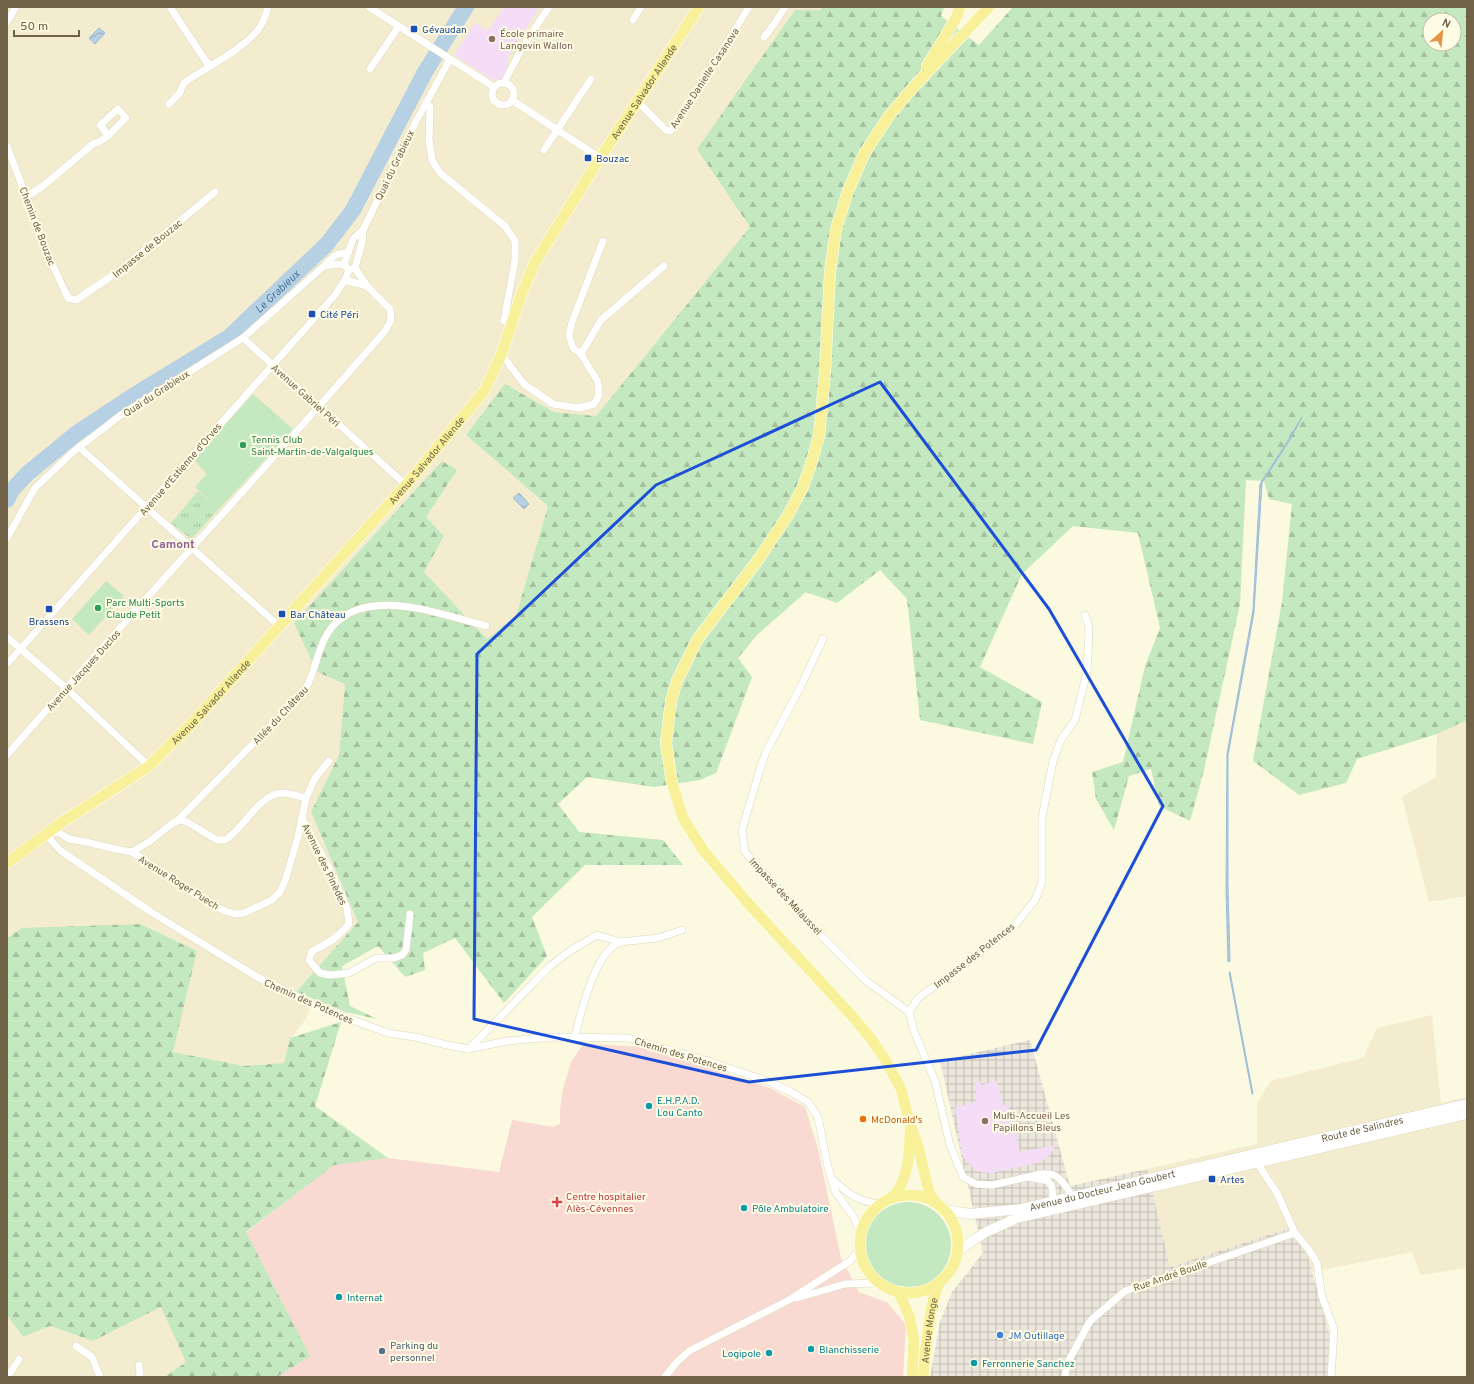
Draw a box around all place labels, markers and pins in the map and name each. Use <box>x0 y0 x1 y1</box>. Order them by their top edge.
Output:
marker: Gévaudan <box>409 24 419 34</box>
place label: Gévaudan <box>422 24 467 37</box>
place label: École primaire Langevin Wallon <box>500 28 573 53</box>
marker: École primaire Langevin Wallon <box>487 34 497 44</box>
marker: Bouzac <box>583 153 593 163</box>
place label: Bouzac <box>596 153 629 166</box>
marker: Cité Péri <box>307 309 317 319</box>
place label: Cité Péri <box>320 309 359 322</box>
place label: Tennis Club Saint-Martin-de-Valgalgues <box>251 434 374 459</box>
marker: Tennis Club Saint-Martin-de-Valgalgues <box>238 440 248 450</box>
place label: Parc Multi-Sports Claude Petit <box>106 597 185 622</box>
marker: Parc Multi-Sports Claude Petit <box>93 603 103 613</box>
marker: Brassens <box>44 604 54 614</box>
marker: Bar Château <box>277 609 287 619</box>
place label: Bar Château <box>290 609 346 622</box>
place label: Brassens <box>29 616 70 629</box>
place label: E.H.P.A.D. Lou Canto <box>657 1095 703 1120</box>
marker: E.H.P.A.D. Lou Canto <box>644 1101 654 1111</box>
place label: Multi-Accueil Les Papillons Bleus <box>993 1110 1070 1135</box>
marker: McDonald's <box>858 1114 868 1124</box>
place label: McDonald's <box>871 1114 923 1127</box>
marker: Multi-Accueil Les Papillons Bleus <box>980 1116 990 1126</box>
marker: Artes <box>1207 1174 1217 1184</box>
place label: Artes <box>1220 1174 1245 1187</box>
place label: Centre hospitalier Alès-Cévennes <box>566 1191 646 1216</box>
marker: Centre hospitalier Alès-Cévennes <box>551 1196 563 1208</box>
marker: Pôle Ambulatoire <box>739 1203 749 1213</box>
place label: Pôle Ambulatoire <box>752 1203 829 1216</box>
marker: Internat <box>334 1292 344 1302</box>
place label: Internat <box>347 1292 383 1305</box>
marker: JM Outillage <box>995 1330 1005 1340</box>
place label: JM Outillage <box>1008 1330 1065 1343</box>
place label: Parking du personnel <box>390 1340 438 1365</box>
marker: Blanchisserie <box>806 1344 816 1354</box>
place label: Blanchisserie <box>819 1344 879 1357</box>
marker: Parking du personnel <box>377 1346 387 1356</box>
place label: Logipole <box>722 1348 761 1361</box>
marker: Logipole <box>764 1348 774 1358</box>
marker: Ferronnerie Sanchez <box>969 1358 979 1368</box>
place label: Ferronnerie Sanchez <box>982 1358 1075 1371</box>

